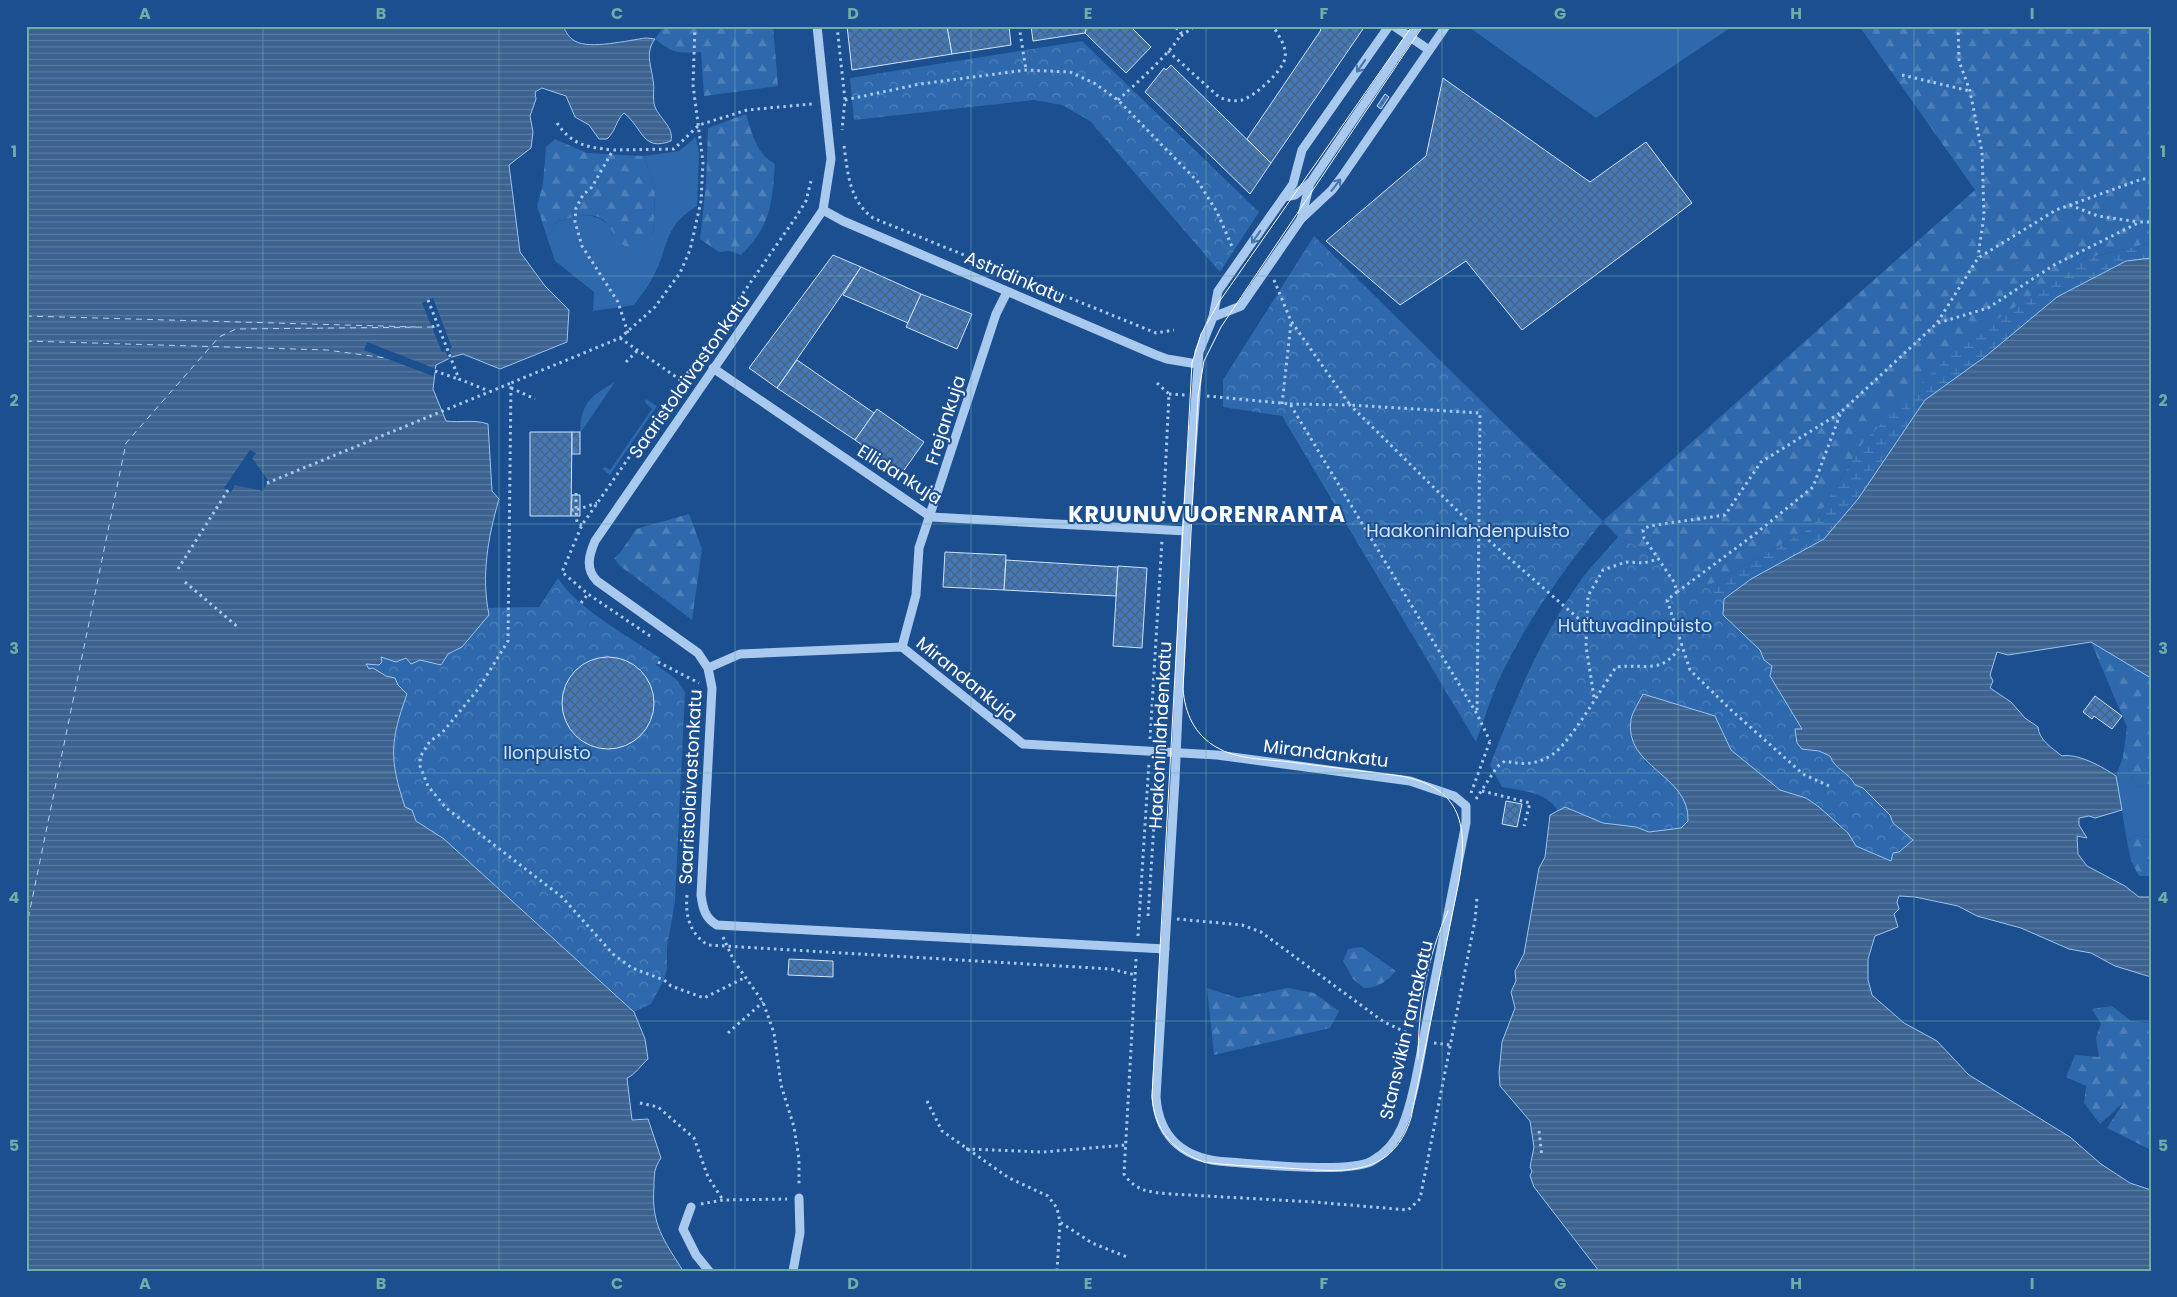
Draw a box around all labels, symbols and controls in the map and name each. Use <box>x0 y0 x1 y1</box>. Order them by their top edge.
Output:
text: A <box>139 2 151 25</box>
text: B <box>376 2 386 25</box>
text: C <box>611 2 623 25</box>
text: D <box>847 2 859 25</box>
text: E <box>1084 2 1092 25</box>
text: F <box>1320 2 1329 25</box>
text: G <box>1554 2 1566 25</box>
text: H <box>1790 2 1802 25</box>
text: I <box>2030 2 2034 25</box>
one-way arrow <box>1356 59 1366 73</box>
text: 1 <box>11 140 17 163</box>
text: 1 <box>2160 140 2166 163</box>
one-way arrow <box>1331 178 1341 192</box>
one-way arrow <box>1251 230 1261 244</box>
street label: Astridinkatu <box>961 245 1069 309</box>
street label: Saaristolaivastonkatu <box>623 289 755 463</box>
street label: Frejankuja <box>919 372 971 468</box>
text: 2 <box>9 389 19 412</box>
text: 2 <box>2158 389 2168 412</box>
street label: Ellidankuja <box>853 438 947 510</box>
district label: KRUUNUVUORENRANTA <box>1068 499 1346 530</box>
park label: Haakoninlahdenpuisto <box>1366 518 1570 543</box>
park label: Huttuvadinpuisto <box>1558 613 1712 638</box>
street label: Mirandankuja <box>911 630 1023 728</box>
text: 3 <box>9 637 19 660</box>
text: 3 <box>2158 637 2168 660</box>
street label: Haakoninlahdenkatu <box>1143 641 1177 829</box>
street label: Saaristolaivastonkatu <box>672 689 708 885</box>
street label: Mirandankatu <box>1262 733 1390 773</box>
park label: Ilonpuisto <box>503 740 591 765</box>
text: 4 <box>9 886 20 909</box>
text: 4 <box>2158 886 2169 909</box>
street label: Stansvikin rantakatu <box>1373 938 1439 1122</box>
text: 5 <box>9 1134 19 1157</box>
text: 5 <box>2158 1134 2168 1157</box>
text: A <box>139 1272 151 1295</box>
text: B <box>376 1272 386 1295</box>
text: C <box>611 1272 623 1295</box>
text: D <box>847 1272 859 1295</box>
text: E <box>1084 1272 1092 1295</box>
text: F <box>1320 1272 1329 1295</box>
text: G <box>1554 1272 1566 1295</box>
text: H <box>1790 1272 1802 1295</box>
text: I <box>2030 1272 2034 1295</box>

